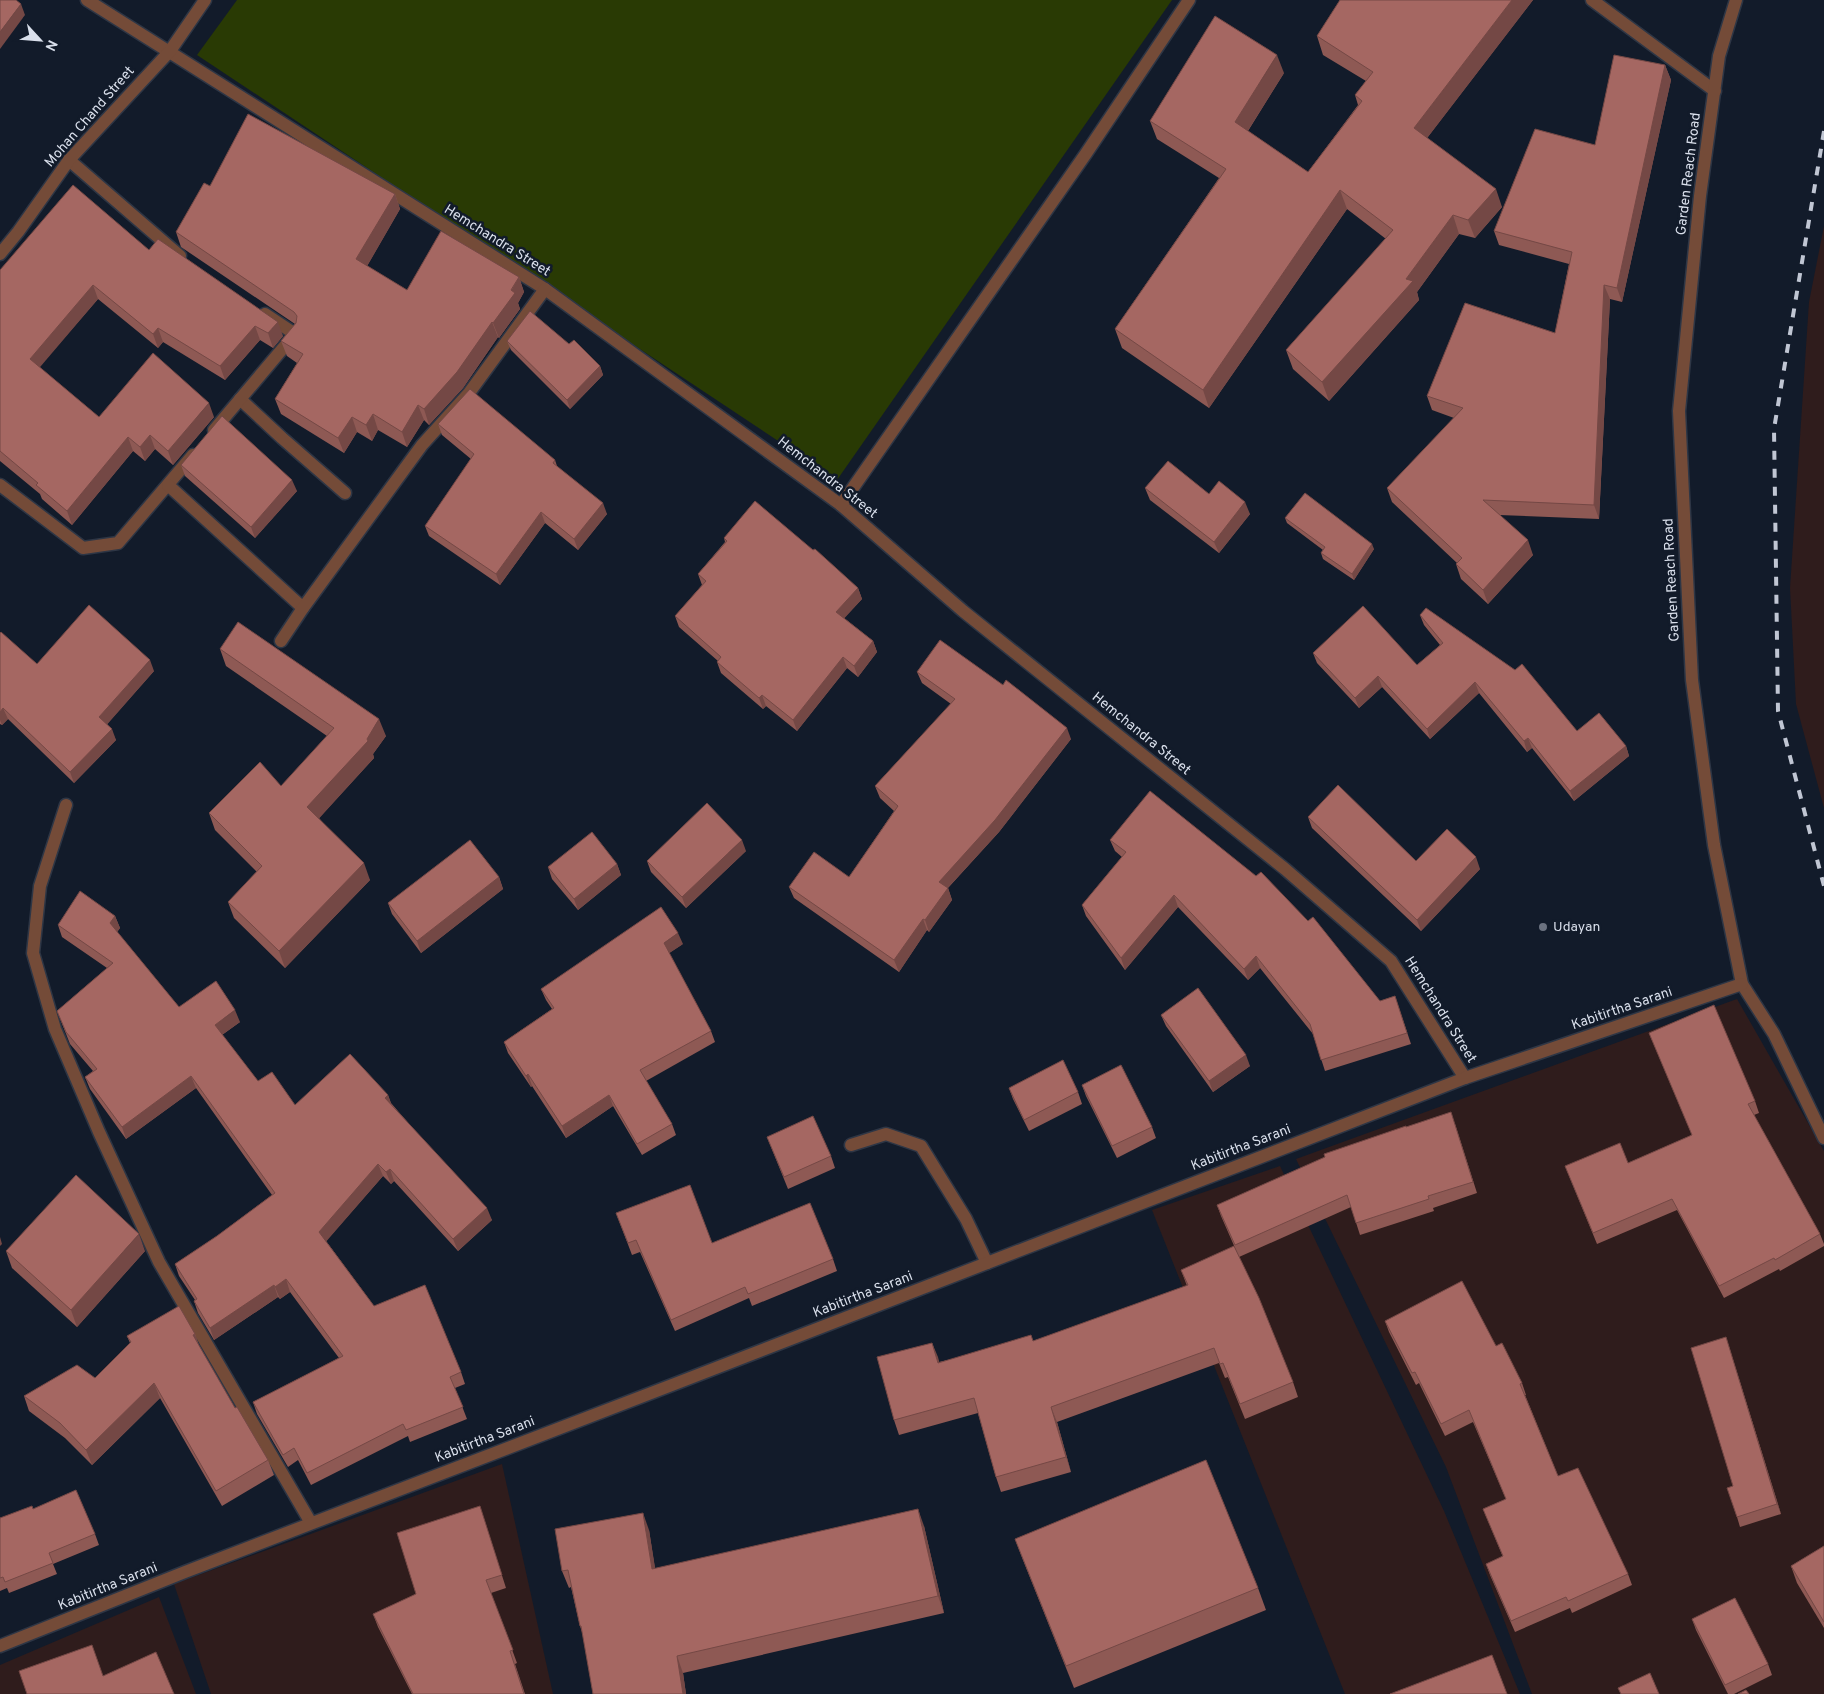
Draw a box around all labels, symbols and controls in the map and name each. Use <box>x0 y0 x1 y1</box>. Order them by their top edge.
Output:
north arrow <box>15 15 65 65</box>
text: N <box>40 37 60 53</box>
street label: Mohan Chand Street <box>42 63 138 171</box>
street label: Garden Reach Road <box>1673 112 1705 236</box>
street label: Hemchandra Street <box>441 201 553 281</box>
street label: Hemchandra Street <box>774 434 880 522</box>
street label: Garden Reach Road <box>1660 518 1684 642</box>
street label: Hemchandra Street <box>1088 689 1194 779</box>
place label: Udayan <box>1553 919 1600 936</box>
marker: Udayan <box>1537 921 1549 933</box>
street label: Hemchandra Street <box>1400 954 1480 1066</box>
street label: Kabitirtha Sarani <box>1569 984 1675 1034</box>
street label: Kabitirtha Sarani <box>1189 1121 1293 1175</box>
street label: Kabitirtha Sarani <box>811 1268 915 1322</box>
street label: Kabitirtha Sarani <box>433 1413 537 1467</box>
street label: Kabitirtha Sarani <box>56 1559 160 1615</box>

